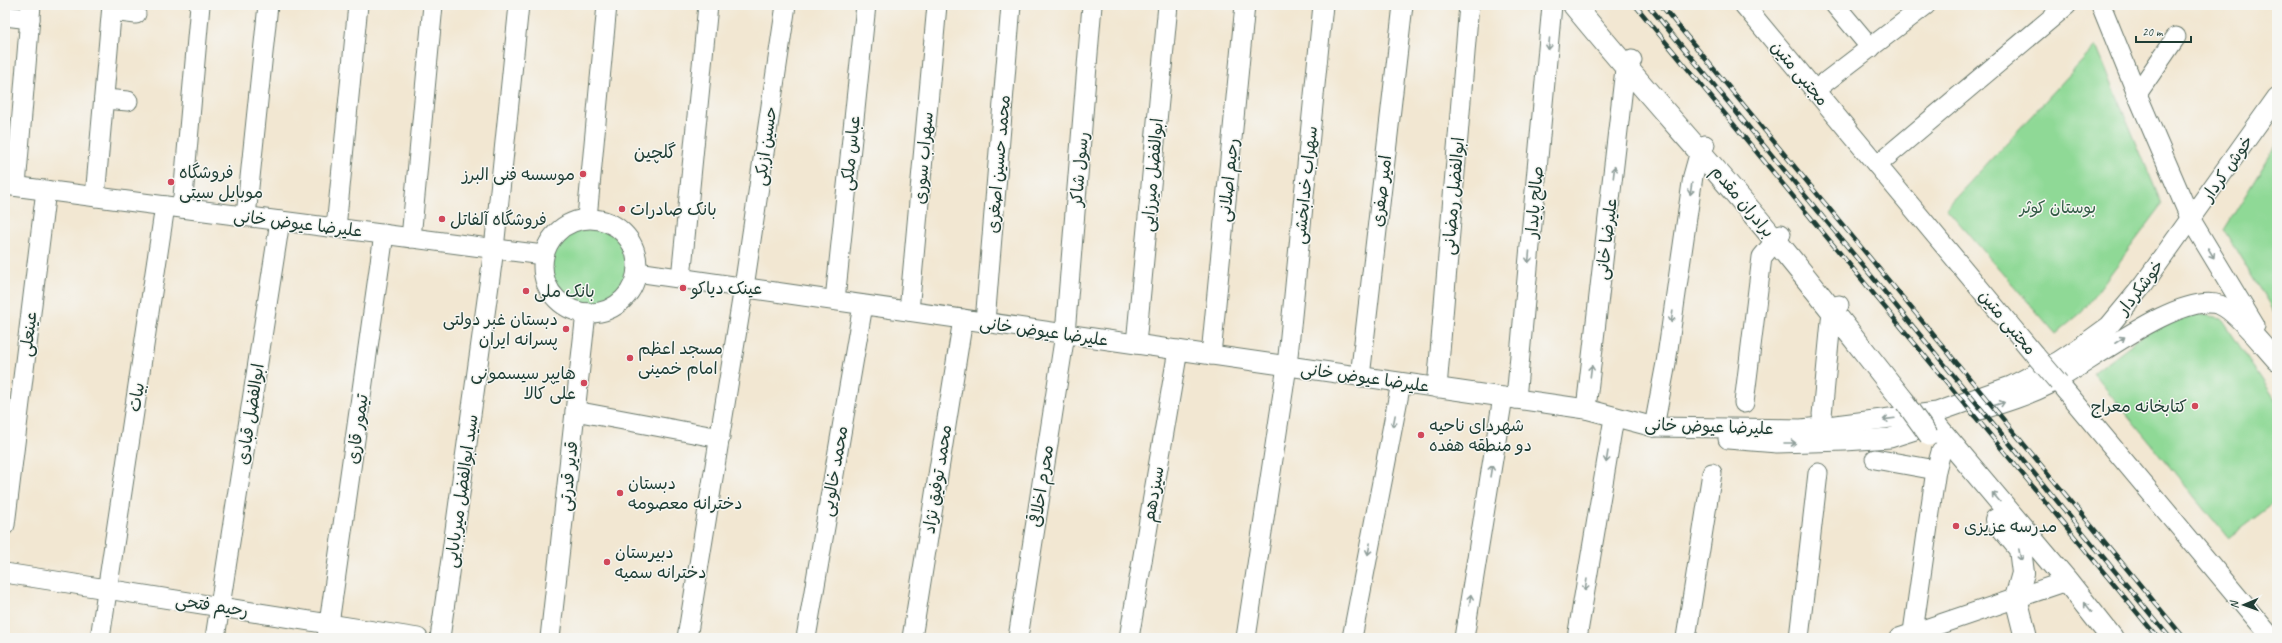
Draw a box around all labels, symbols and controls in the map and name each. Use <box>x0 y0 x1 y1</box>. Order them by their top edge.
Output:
scale bar <box>2136 18 2191 44</box>
text: 20 m <box>2142 24 2164 40</box>
street label: مجتبی متین <box>1766 36 1833 110</box>
one-way arrow <box>1545 37 1553 50</box>
street label: محمد حسین اصغری <box>982 94 1015 234</box>
street label: حسین ازبکی <box>750 105 781 187</box>
street label: سهراب سوری <box>909 111 938 205</box>
street label: عباس ملکی <box>836 114 865 192</box>
street label: ابوالفضل میرزایی <box>1137 117 1168 233</box>
street label: سهراب خدابخشی <box>1289 125 1322 245</box>
street label: رسول شاکر <box>1066 131 1093 209</box>
street label: خوش کردار <box>2196 131 2258 207</box>
street label: ابوالفضل رمضانی <box>1438 136 1469 256</box>
street label: رحیم اصلانی <box>1214 137 1245 223</box>
district label: گلچین <box>634 141 677 164</box>
street label: امیر صفری <box>1367 154 1396 228</box>
street label: برادران مقدم <box>1705 161 1779 243</box>
place label: فروشگاه موبایل سیتی <box>179 162 263 203</box>
place label: موسسه فنی البرز <box>460 164 575 186</box>
street label: صالح پایدار <box>1521 165 1549 241</box>
one-way arrow <box>1610 166 1617 179</box>
marker: موسسه فنی البرز <box>578 169 588 179</box>
marker: فروشگاه موبایل سیتی <box>166 177 176 187</box>
one-way arrow <box>1687 182 1695 195</box>
street label: علیرضا خانی <box>1591 197 1622 281</box>
park label: بوستان کوثر <box>2018 197 2096 218</box>
place label: بانک صادرات <box>630 199 717 220</box>
marker: بانک صادرات <box>617 204 627 214</box>
street label: علیرضا عیوض خانی <box>232 205 363 242</box>
place label: فروشگاه آلفاتل <box>450 209 547 230</box>
marker: فروشگاه آلفاتل <box>437 214 447 224</box>
one-way arrow <box>2208 247 2216 259</box>
one-way arrow <box>1526 250 1533 263</box>
street label: خوشکردار <box>2111 255 2168 321</box>
place label: عینک دیاکو <box>690 278 762 300</box>
place label: بانک ملی <box>534 281 595 302</box>
marker: عینک دیاکو <box>678 283 688 293</box>
street label: مجتبی متین <box>1974 285 2041 359</box>
marker: بانک ملی <box>521 286 531 296</box>
place label: دبستان غبر دولتی پسرانه ایران <box>443 309 558 351</box>
street label: عینعلی <box>15 310 42 358</box>
one-way arrow <box>1668 310 1676 323</box>
street label: علیرضا عیوض خانی <box>978 312 1109 351</box>
marker: دبستان غبر دولتی پسرانه ایران <box>561 324 571 334</box>
one-way arrow <box>2114 336 2125 344</box>
place label: مسجد اعظم امام خمینی <box>638 338 723 381</box>
marker: مسجد اعظم امام خمینی <box>625 353 635 363</box>
street label: علیرضا عیوض خانی <box>1299 358 1430 397</box>
street label: ابوالفضل قبادی <box>232 362 269 466</box>
place label: هایپر سیسمونی علی کالا <box>470 363 576 404</box>
one-way arrow <box>1587 365 1595 378</box>
marker: هایپر سیسمونی علی کالا <box>579 378 589 388</box>
street label: بیات <box>124 381 149 413</box>
street label: تیمور قاری <box>342 392 373 465</box>
place label: کتابخانه معراج <box>2091 396 2187 418</box>
one-way arrow <box>1992 400 2005 407</box>
marker: کتابخانه معراج <box>2190 401 2200 411</box>
street label: سید ابوالفضل میربابایی <box>440 413 483 569</box>
one-way arrow <box>1389 414 1397 427</box>
street label: علیرضا عیوض خانی <box>1644 414 1774 439</box>
place label: شهردای ناحیه دو منطقه هفده <box>1429 415 1532 456</box>
one-way arrow <box>1883 415 1896 423</box>
street label: محمد توفیق ‌نژاد <box>918 423 956 535</box>
street label: محمد خالویی <box>816 424 854 518</box>
marker: شهردای ناحیه دو منطقه هفده <box>1416 430 1426 440</box>
one-way arrow <box>1783 439 1796 447</box>
street label: قدیر قدرتی <box>554 440 583 512</box>
street label: محرم اخلاقی <box>1024 443 1061 529</box>
one-way arrow <box>1603 450 1611 463</box>
street label: سیزدهم <box>1138 464 1171 524</box>
one-way arrow <box>1487 465 1495 478</box>
place label: دبستان دخترانه معصومه <box>628 473 743 514</box>
marker: دبستان دخترانه معصومه <box>615 488 625 498</box>
one-way arrow <box>1991 491 2000 502</box>
place label: مدرسه عزیزی <box>1964 516 2057 537</box>
marker: مدرسه عزیزی <box>1951 521 1961 531</box>
place label: دبیرستان دخترانه سمیه <box>615 542 707 583</box>
one-way arrow <box>1365 542 1373 555</box>
one-way arrow <box>2017 548 2025 561</box>
marker: دبیرستان دخترانه سمیه <box>602 557 612 567</box>
one-way arrow <box>1582 578 1590 591</box>
north arrow <box>2224 585 2264 625</box>
street label: رحیم فتحی <box>174 589 250 624</box>
one-way arrow <box>1466 593 1474 606</box>
text: N <box>2227 600 2241 609</box>
one-way arrow <box>2084 602 2092 613</box>

